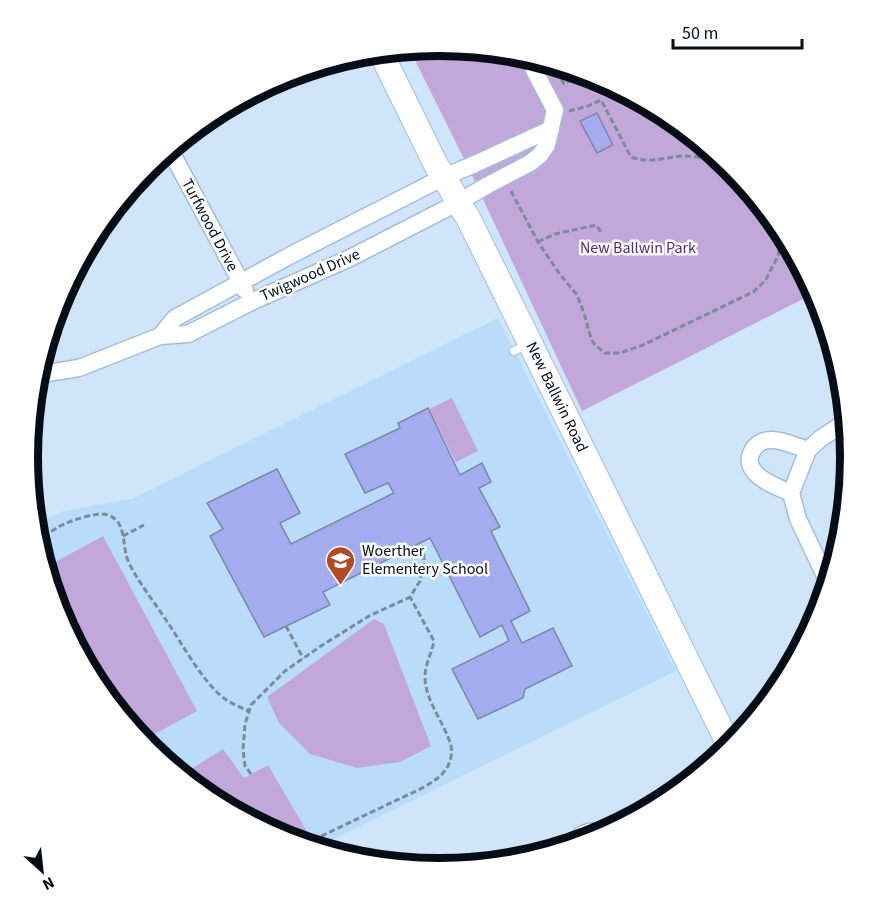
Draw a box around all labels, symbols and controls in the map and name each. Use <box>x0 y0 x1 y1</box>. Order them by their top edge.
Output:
scale bar <box>673 12 802 50</box>
text: 50 m <box>682 21 718 46</box>
street label: Turfwood Drive <box>176 175 244 275</box>
park label: New Ballwin Park <box>580 237 696 259</box>
street label: Twigwood Drive <box>257 243 363 307</box>
street label: New Ballwin Road <box>521 338 593 456</box>
place label: Woerther Elementery School <box>362 540 488 580</box>
school or university icon: Woerther Elementery School <box>325 544 357 586</box>
north arrow <box>12 841 72 901</box>
text: N <box>39 871 58 896</box>

